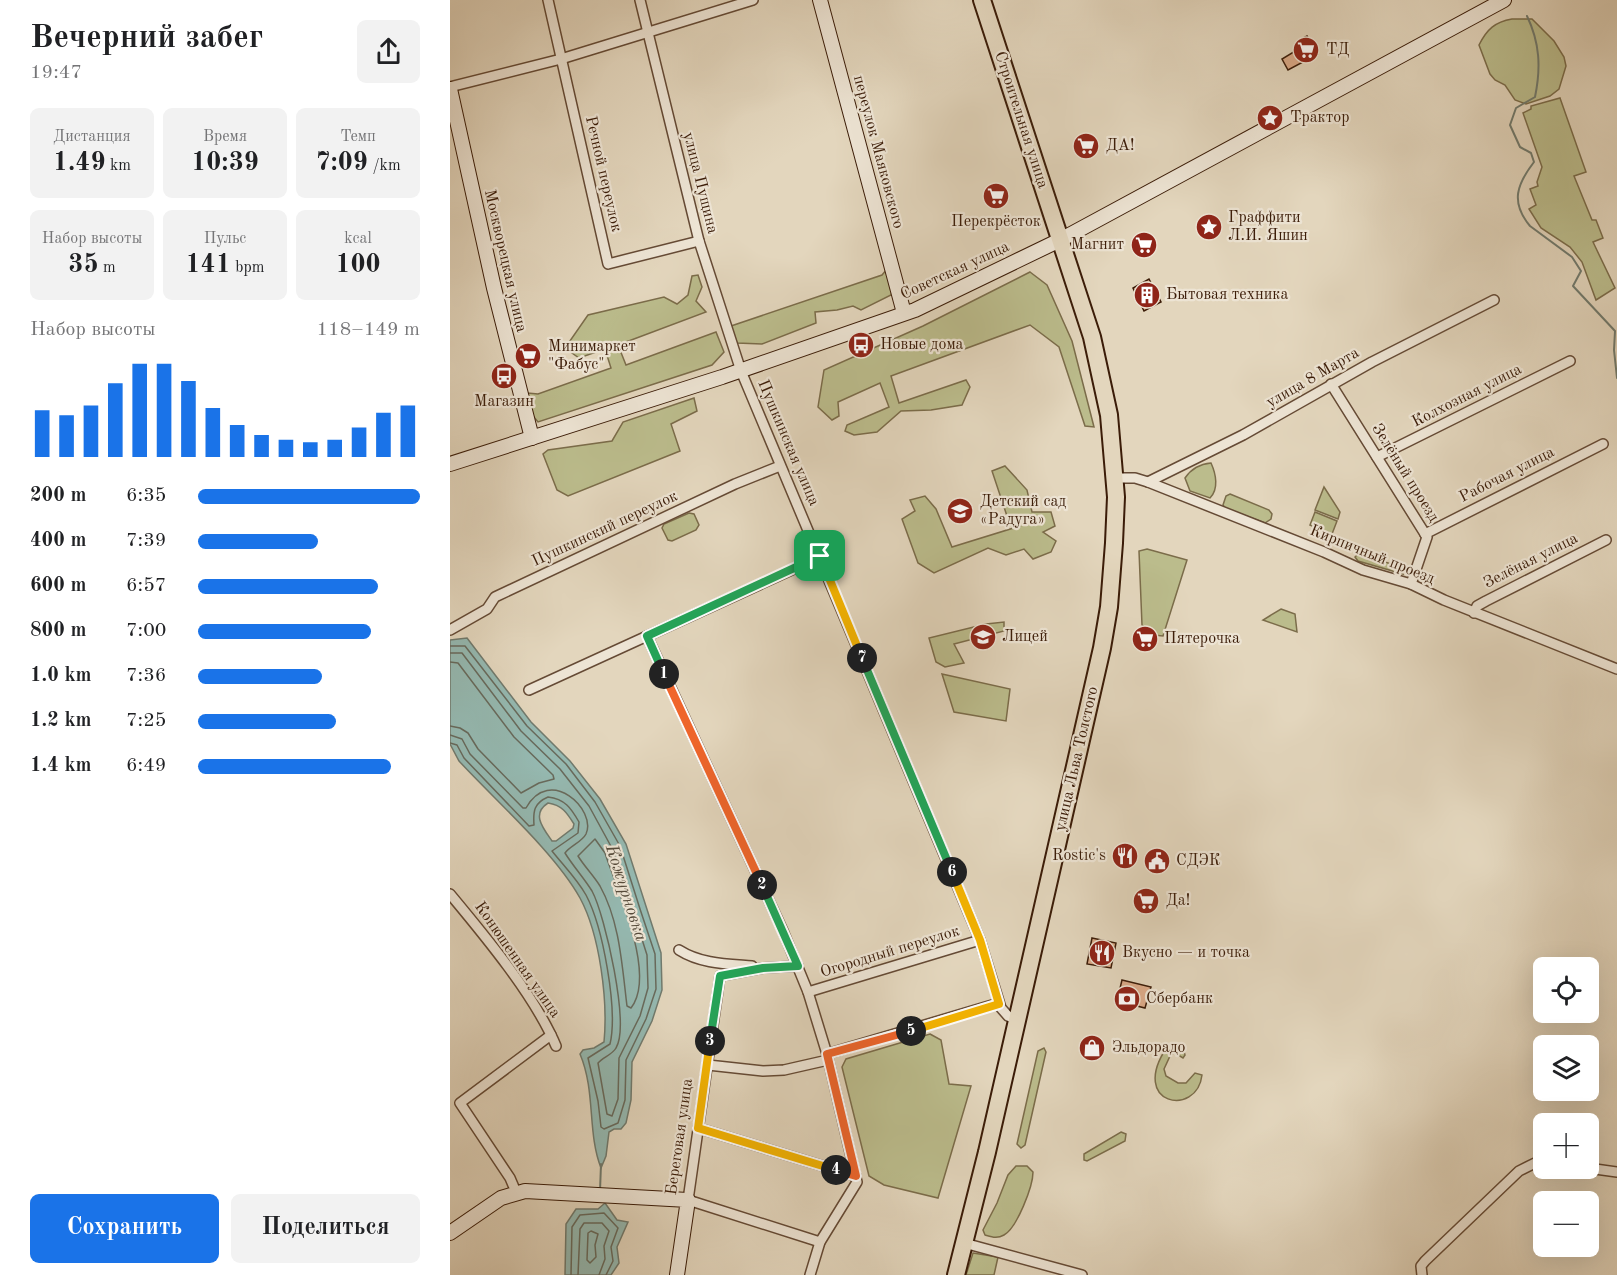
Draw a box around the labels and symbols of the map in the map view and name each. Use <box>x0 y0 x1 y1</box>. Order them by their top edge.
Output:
supermarket icon: ТД <box>1291 35 1321 65</box>
place label: ТД <box>1326 42 1349 58</box>
street label: Строительная улица <box>991 49 1051 191</box>
street label: переулок Маяковского <box>850 74 906 231</box>
place icon: Трактор <box>1255 103 1285 133</box>
place label: Трактор <box>1290 110 1349 126</box>
street label: Речной переулок <box>582 114 624 234</box>
street label: улица Пущина <box>680 131 720 235</box>
supermarket icon: ДА! <box>1071 131 1101 161</box>
place label: ДА! <box>1106 138 1135 154</box>
supermarket icon: Перекрёсток <box>981 181 1011 211</box>
street label: Москворецкая улица <box>481 188 529 334</box>
place label: Граффити Л.И. Яшин <box>1228 210 1308 244</box>
place icon: Граффити Л.И. Яшин <box>1194 212 1224 242</box>
place label: Перекрёсток <box>951 214 1041 230</box>
supermarket icon: Магнит <box>1129 230 1159 260</box>
place label: Магнит <box>1071 237 1124 253</box>
street label: Советская улица <box>898 239 1012 303</box>
building icon: Бытовая техника <box>1132 280 1162 310</box>
place label: Бытовая техника <box>1166 287 1288 303</box>
bus stop icon: Новые дома <box>846 330 876 360</box>
place label: Новые дома <box>880 337 964 353</box>
place label: Минимаркет "Фабус" <box>548 339 636 373</box>
supermarket icon: Минимаркет "Фабус" <box>513 341 543 371</box>
street label: улица 8 Марта <box>1264 345 1362 411</box>
bus stop icon: Магазин <box>489 361 519 391</box>
street label: Колхозная улица <box>1410 361 1525 431</box>
street label: Пушкинская улица <box>754 378 822 508</box>
place label: Магазин <box>474 394 534 410</box>
street label: Зелёный проезд <box>1368 421 1442 525</box>
street label: Рабочая улица <box>1457 444 1557 506</box>
street label: Пушкинский переулок <box>530 488 680 570</box>
place label: Детский сад «Радуга» <box>980 494 1066 528</box>
school or university icon: Детский сад «Радуга» <box>945 496 975 526</box>
street label: Кирпичный проезд <box>1307 523 1437 587</box>
pin <box>794 530 845 581</box>
street label: Зелёная улица <box>1481 530 1581 592</box>
school or university icon: Лицей <box>968 622 998 652</box>
supermarket icon: Пятерочка <box>1130 624 1160 654</box>
place label: Лицей <box>1002 629 1048 645</box>
place label: Пятерочка <box>1164 631 1240 647</box>
pin: 7 <box>847 643 877 673</box>
pin: 1 <box>649 659 679 689</box>
street label: улица Льва Толстого <box>1053 685 1101 833</box>
restaurant icon: Rostic's <box>1110 841 1140 871</box>
water label: Кожурновка <box>602 842 650 944</box>
public building icon: СДЭК <box>1142 846 1172 876</box>
place label: Rostic's <box>1052 848 1106 864</box>
place label: СДЭК <box>1176 853 1221 869</box>
pin: 6 <box>937 857 967 887</box>
pin: 2 <box>747 870 777 900</box>
supermarket icon: Да! <box>1131 886 1161 916</box>
place label: Да! <box>1166 893 1190 909</box>
street label: Конюшенная улица <box>471 899 563 1021</box>
street label: Огородный переулок <box>818 923 962 981</box>
restaurant icon: Вкусно — и точка <box>1087 938 1117 968</box>
place label: Вкусно — и точка <box>1122 945 1250 961</box>
bank icon: Сбербанк <box>1112 984 1142 1014</box>
place label: Сбербанк <box>1146 991 1213 1007</box>
pin: 5 <box>896 1016 926 1046</box>
pin: 3 <box>695 1026 725 1056</box>
shop icon: Эльдорадо <box>1077 1033 1107 1063</box>
place label: Эльдорадо <box>1112 1040 1186 1056</box>
street label: Береговая улица <box>664 1078 696 1196</box>
pin: 4 <box>821 1155 851 1185</box>

